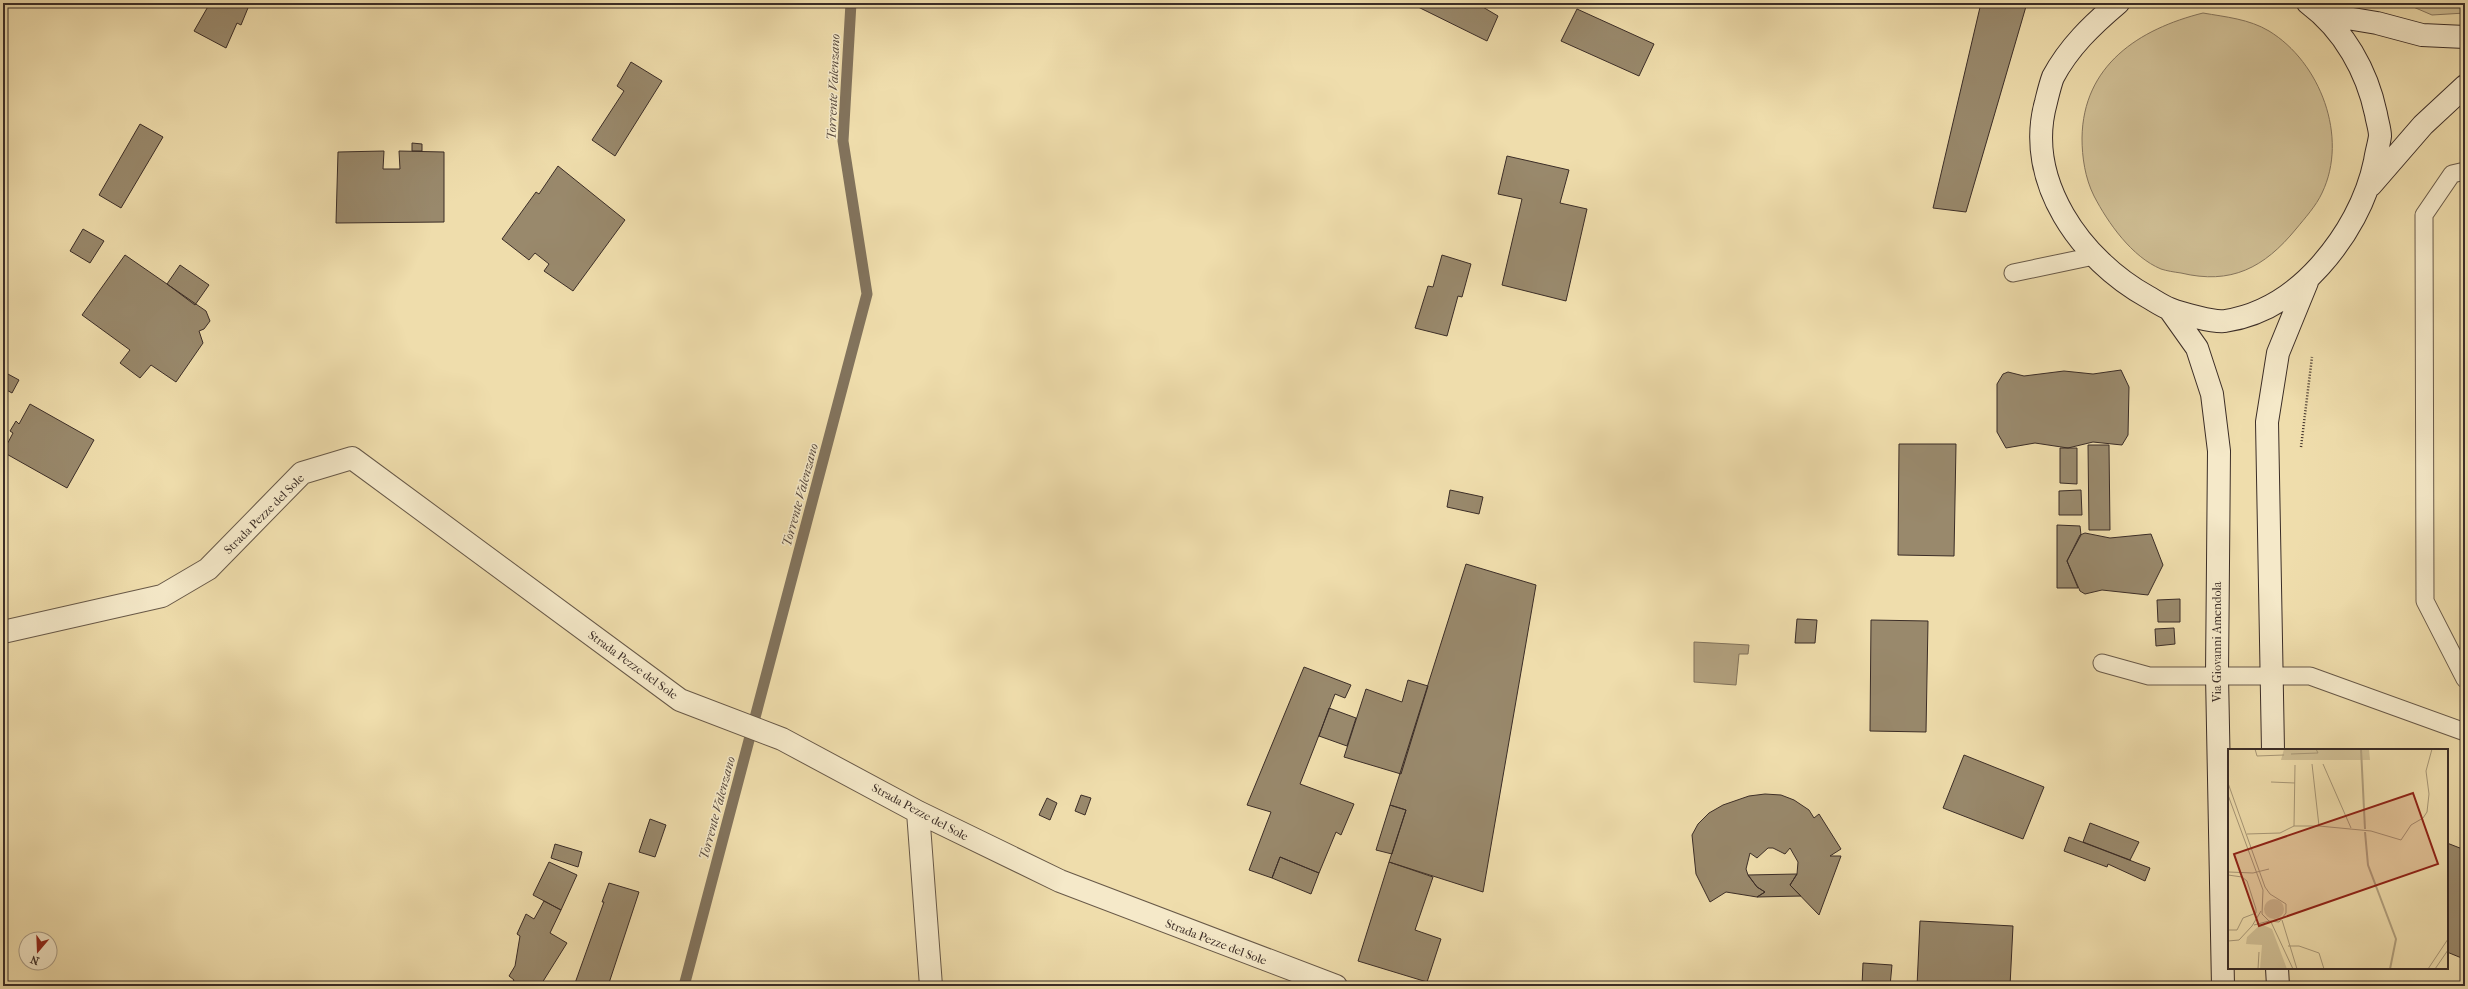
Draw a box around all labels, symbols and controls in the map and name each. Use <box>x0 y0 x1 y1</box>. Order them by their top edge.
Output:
water label: Torrente Valenzano <box>824 33 842 140</box>
water label: Torrente Valenzano <box>779 441 821 548</box>
street label: Strada Pezze del Sole <box>221 471 307 557</box>
street label: Via Giovanni Amendola <box>2210 581 2224 703</box>
street label: Strada Pezze del Sole <box>585 628 681 702</box>
inset map <box>2228 749 2448 969</box>
water label: Torrente Valenzano <box>696 754 738 861</box>
street label: Strada Pezze del Sole <box>869 781 971 843</box>
street label: Strada Pezze del Sole <box>1163 916 1269 968</box>
north arrow <box>18 931 58 971</box>
text: N <box>28 952 41 967</box>

